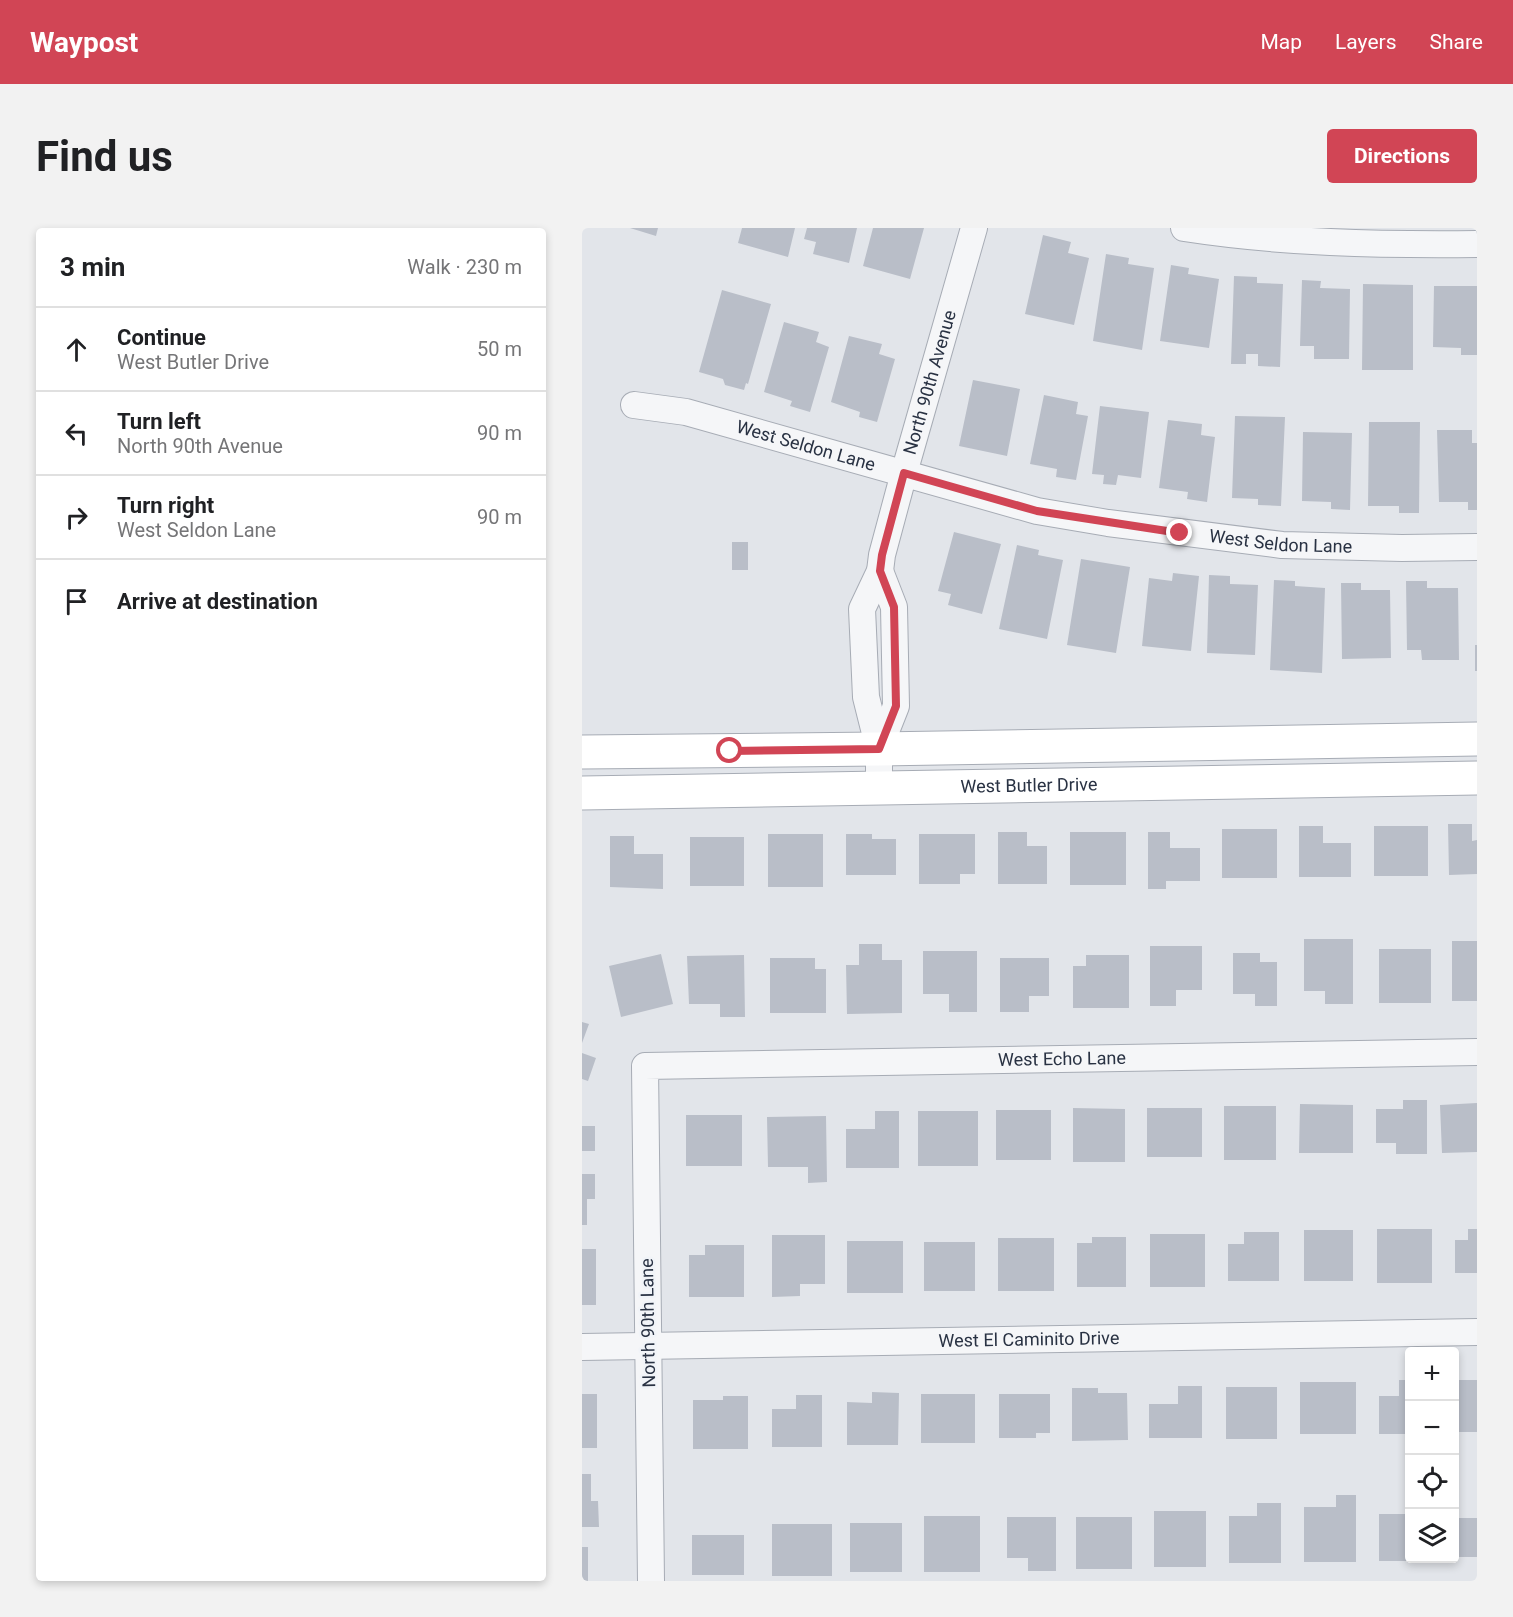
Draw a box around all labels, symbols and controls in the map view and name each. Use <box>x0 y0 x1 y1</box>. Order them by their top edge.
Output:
text: Waypost <box>30 26 138 59</box>
text: Map <box>1260 30 1302 54</box>
text: Layers <box>1335 30 1396 54</box>
text: Share <box>1429 30 1483 54</box>
button: Directions <box>1327 129 1477 183</box>
text: Find us <box>36 132 173 181</box>
text: 3 min <box>60 252 125 282</box>
text: Walk · 230 m <box>407 255 522 279</box>
street label: North 90th Avenue <box>899 308 960 457</box>
text: Continue <box>117 325 206 350</box>
icon: ahead <box>60 333 93 366</box>
text: 50 m <box>477 337 522 361</box>
text: West Butler Drive <box>117 350 269 374</box>
text: Turn left <box>117 409 201 434</box>
street label: West Seldon Lane <box>734 416 878 475</box>
icon: left <box>60 417 93 450</box>
text: 90 m <box>477 421 522 445</box>
text: North 90th Avenue <box>117 434 283 458</box>
text: Turn right <box>117 493 214 518</box>
icon: right <box>60 501 93 534</box>
text: 90 m <box>477 505 522 529</box>
text: West Seldon Lane <box>117 518 276 542</box>
route end <box>1166 519 1192 545</box>
street label: West Seldon Lane <box>1208 525 1352 557</box>
icon: arrive <box>60 585 93 618</box>
text: Arrive at destination <box>117 589 318 614</box>
route start <box>716 737 742 763</box>
street label: West Butler Drive <box>960 773 1098 797</box>
street label: West Echo Lane <box>998 1047 1126 1070</box>
street label: North 90th Lane <box>636 1258 659 1388</box>
street label: West El Caminito Drive <box>938 1327 1120 1351</box>
map controls <box>1405 1347 1459 1563</box>
button: + <box>1405 1347 1459 1401</box>
button: − <box>1405 1401 1459 1455</box>
button: locate <box>1405 1455 1459 1509</box>
button: layers <box>1405 1509 1459 1563</box>

